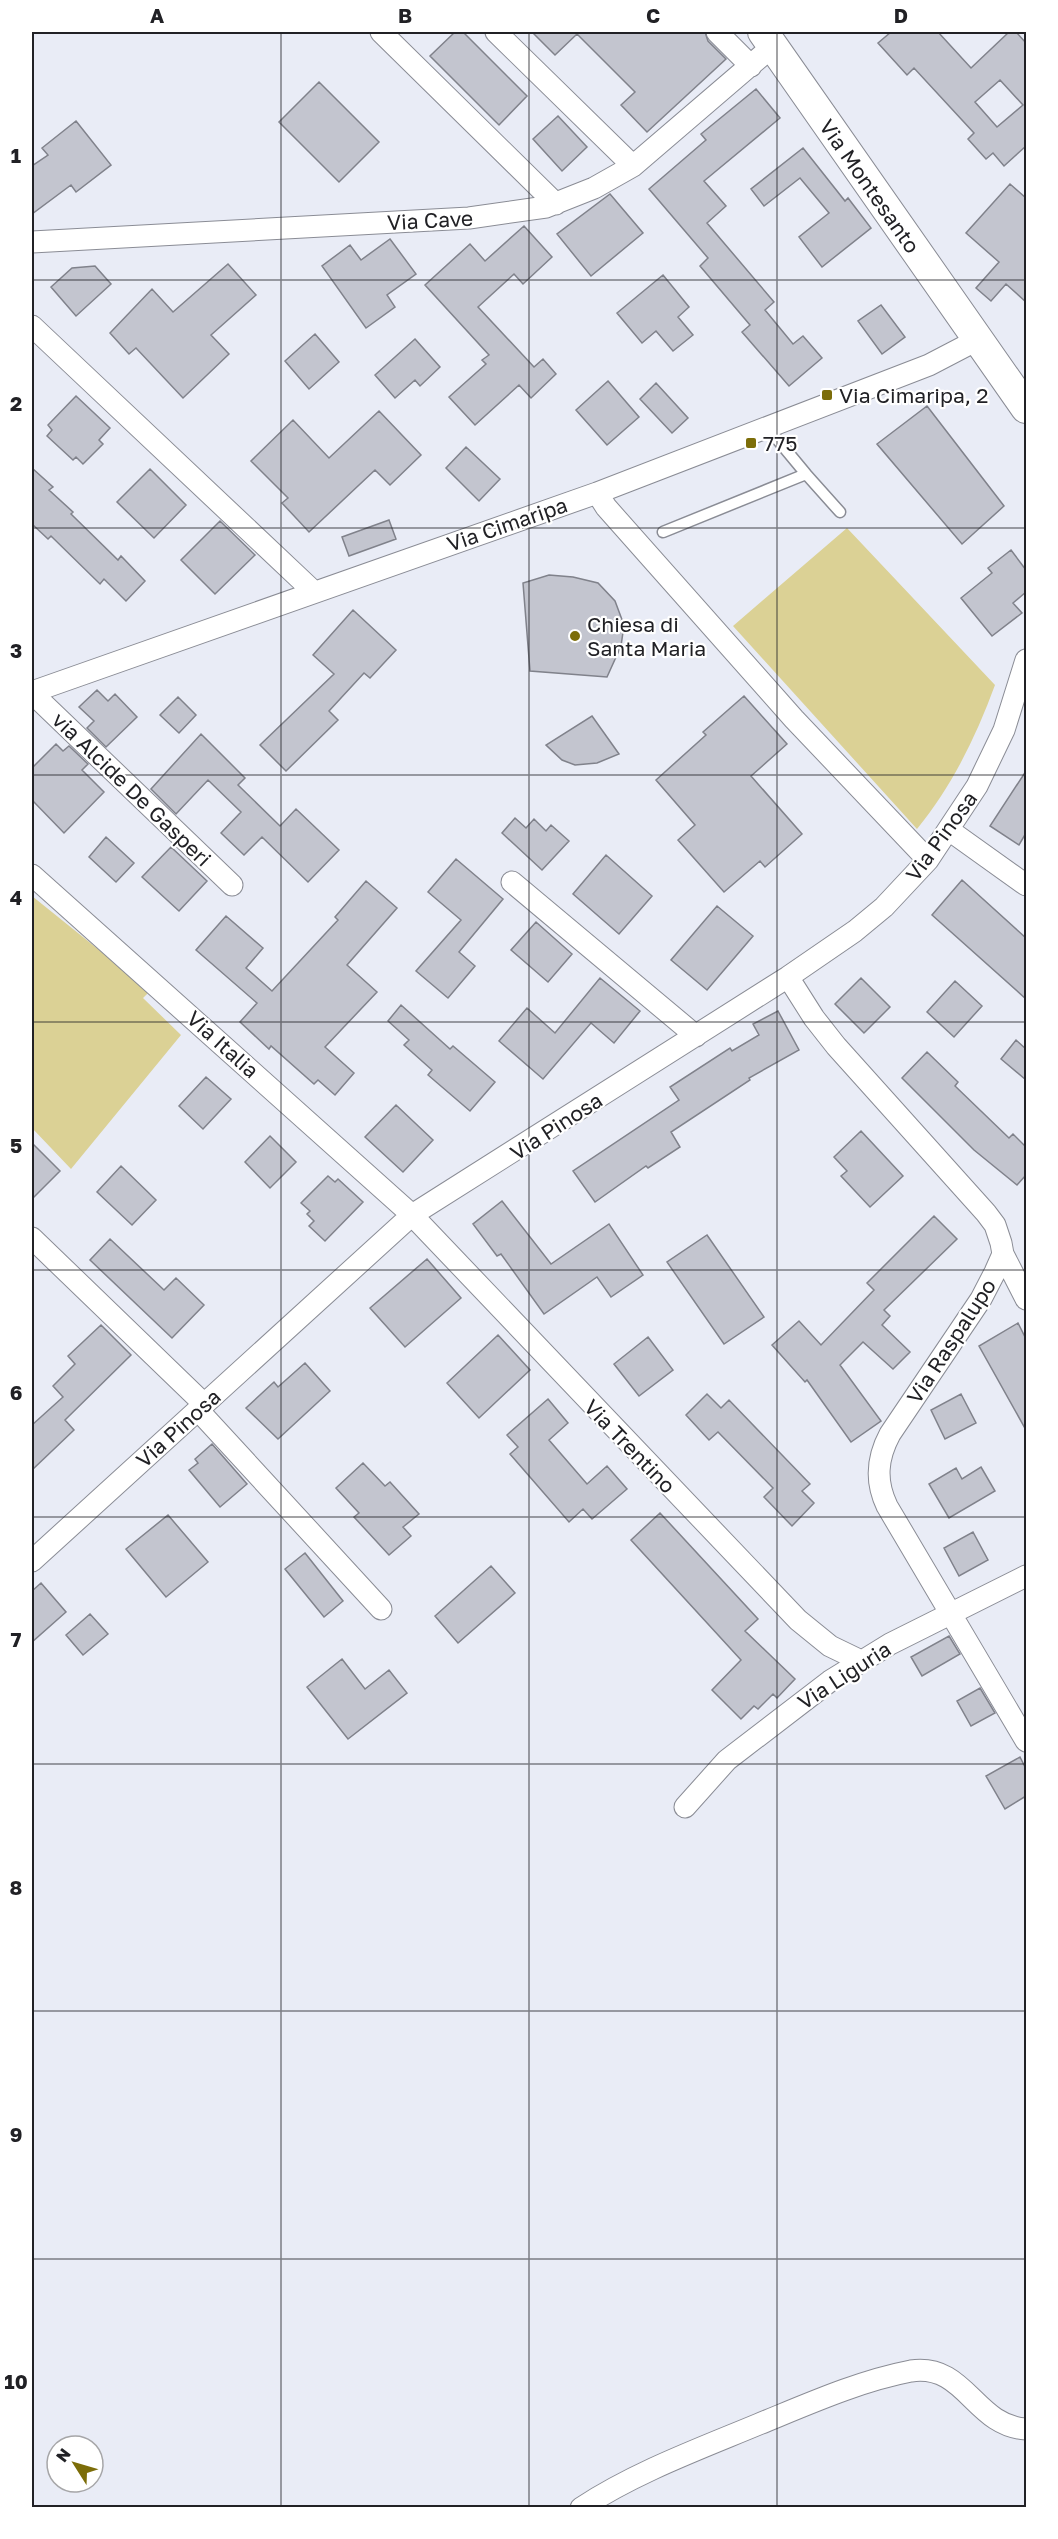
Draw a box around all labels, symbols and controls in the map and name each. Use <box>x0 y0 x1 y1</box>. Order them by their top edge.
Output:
text: A <box>150 3 164 27</box>
text: B <box>398 3 412 27</box>
text: C <box>646 3 660 27</box>
text: D <box>894 3 908 27</box>
street label: Via Montesanto <box>814 114 926 258</box>
text: 1 <box>11 143 21 167</box>
street label: Via Cave <box>386 205 474 235</box>
place label: Via Cimaripa, 2 <box>839 382 989 408</box>
marker: Via Cimaripa, 2 <box>820 388 834 402</box>
text: 2 <box>10 391 22 415</box>
place label: 775 <box>763 430 797 456</box>
marker: 775 <box>744 436 758 450</box>
street label: Via Cimaripa <box>443 491 571 557</box>
place label: Chiesa di Santa Maria <box>587 611 706 661</box>
marker: Chiesa di Santa Maria <box>568 629 582 643</box>
text: 3 <box>10 638 22 662</box>
street label: via Alcide De Gasperi <box>47 706 217 872</box>
street label: Via Pinosa <box>900 786 982 886</box>
text: 4 <box>10 885 22 909</box>
street label: Via Italia <box>182 1005 264 1083</box>
street label: Via Pinosa <box>505 1087 607 1165</box>
text: 5 <box>10 1133 22 1157</box>
street label: Via Raspalupo <box>901 1274 1001 1408</box>
text: 6 <box>10 1380 22 1404</box>
street label: Via Pinosa <box>130 1383 226 1473</box>
street label: Via Trentino <box>579 1394 681 1498</box>
text: 7 <box>11 1627 22 1651</box>
street label: Via Liguria <box>793 1635 895 1715</box>
text: 8 <box>10 1875 22 1899</box>
text: 9 <box>10 2122 22 2146</box>
text: 10 <box>4 2369 28 2393</box>
north arrow <box>45 2434 105 2494</box>
text: N <box>51 2444 75 2466</box>

